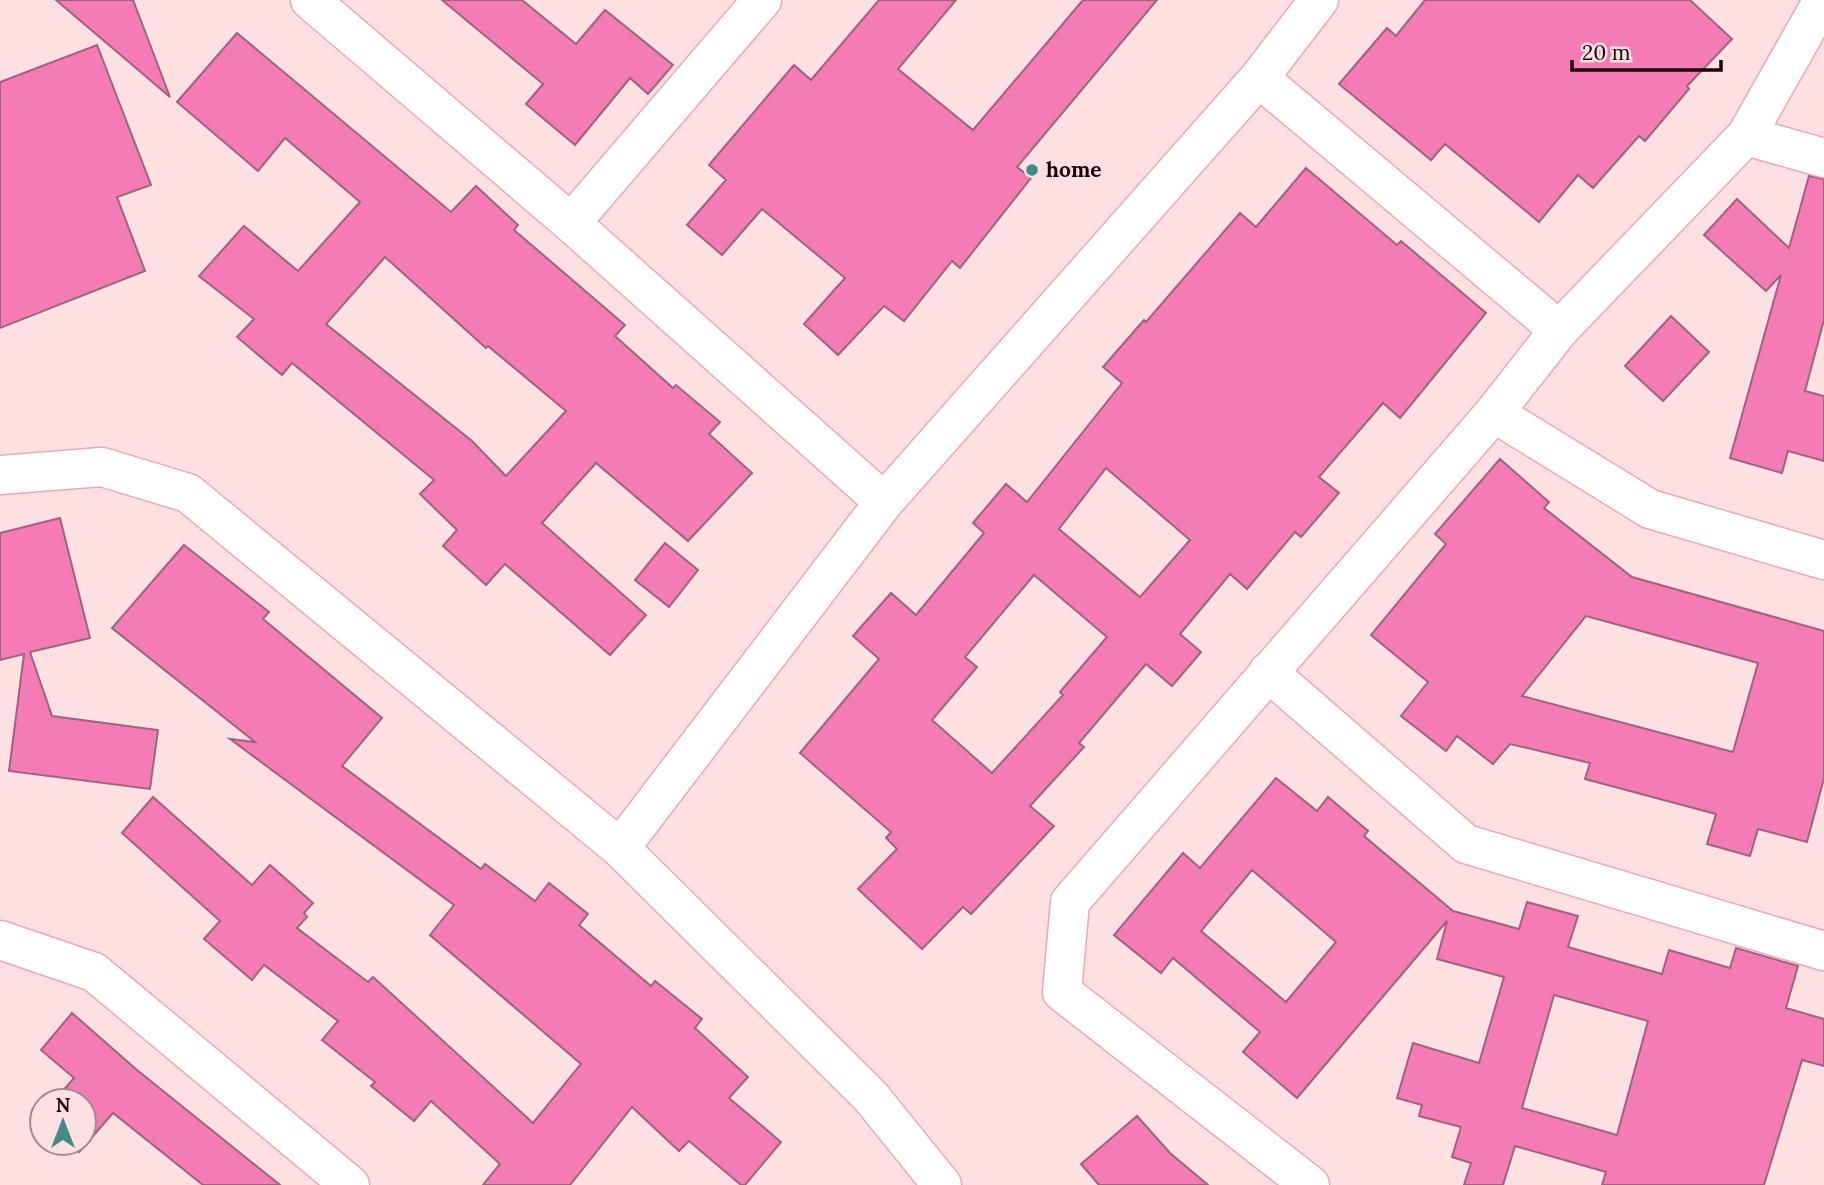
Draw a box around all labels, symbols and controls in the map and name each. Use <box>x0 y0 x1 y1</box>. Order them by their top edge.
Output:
scale bar <box>1572 28 1721 72</box>
text: 20 m <box>1582 39 1631 66</box>
place label: home <box>1046 156 1102 183</box>
marker: home <box>1024 162 1040 178</box>
north arrow <box>28 1087 98 1157</box>
text: N <box>56 1093 71 1117</box>

